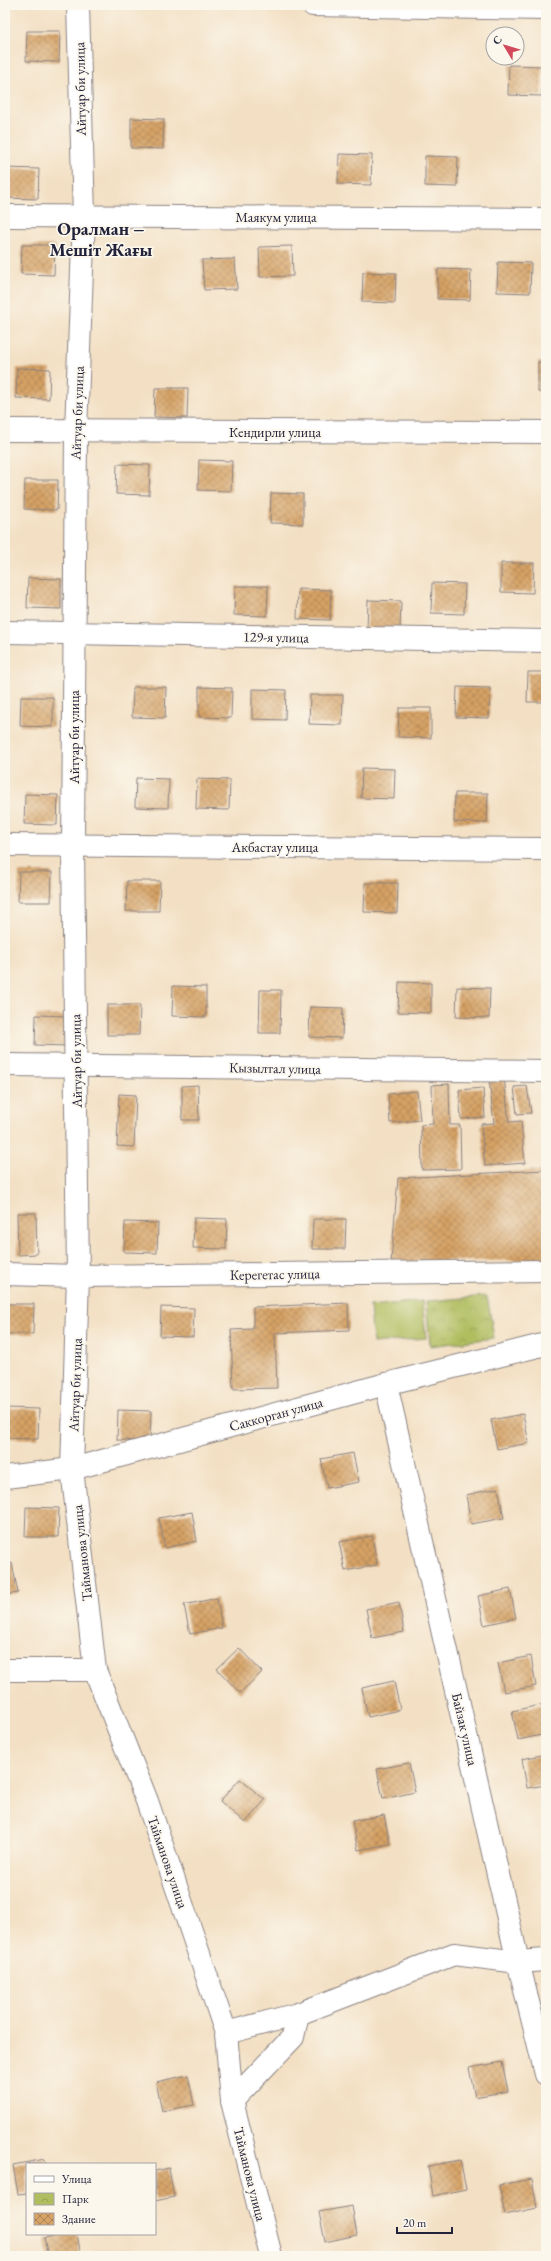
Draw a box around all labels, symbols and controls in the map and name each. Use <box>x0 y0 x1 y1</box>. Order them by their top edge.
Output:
north arrow <box>485 26 525 66</box>
text: С <box>489 32 505 47</box>
street label: Айтуар би улица <box>70 41 90 137</box>
street label: Маякум улица <box>235 208 317 226</box>
district label: Оралман – Мешіт Жағы <box>50 217 153 261</box>
street label: Айтуар би улица <box>66 365 88 461</box>
street label: Кендирли улица <box>229 423 321 441</box>
street label: 129-я улица <box>243 627 309 647</box>
street label: Айтуар би улица <box>65 690 83 785</box>
street label: Акбастау улица <box>231 838 319 856</box>
street label: Айтуар би улица <box>66 1013 86 1109</box>
street label: Кызылтал улица <box>229 1058 322 1078</box>
street label: Керегетас улица <box>230 1264 321 1284</box>
street label: Айтуар би улица <box>64 1337 86 1433</box>
street label: Саккорган улица <box>227 1393 325 1435</box>
street label: Тайманова улица <box>68 1504 96 1602</box>
street label: Байзак улица <box>448 1691 482 1768</box>
street label: Тайманова улица <box>144 1813 192 1911</box>
street label: Тайманова улица <box>230 2125 270 2223</box>
legend <box>26 2163 156 2235</box>
text: Улица <box>61 2171 92 2187</box>
text: Парк <box>62 2191 89 2207</box>
scale bar <box>397 2209 452 2235</box>
text: Здание <box>62 2211 96 2227</box>
text: 20 m <box>403 2215 427 2231</box>

